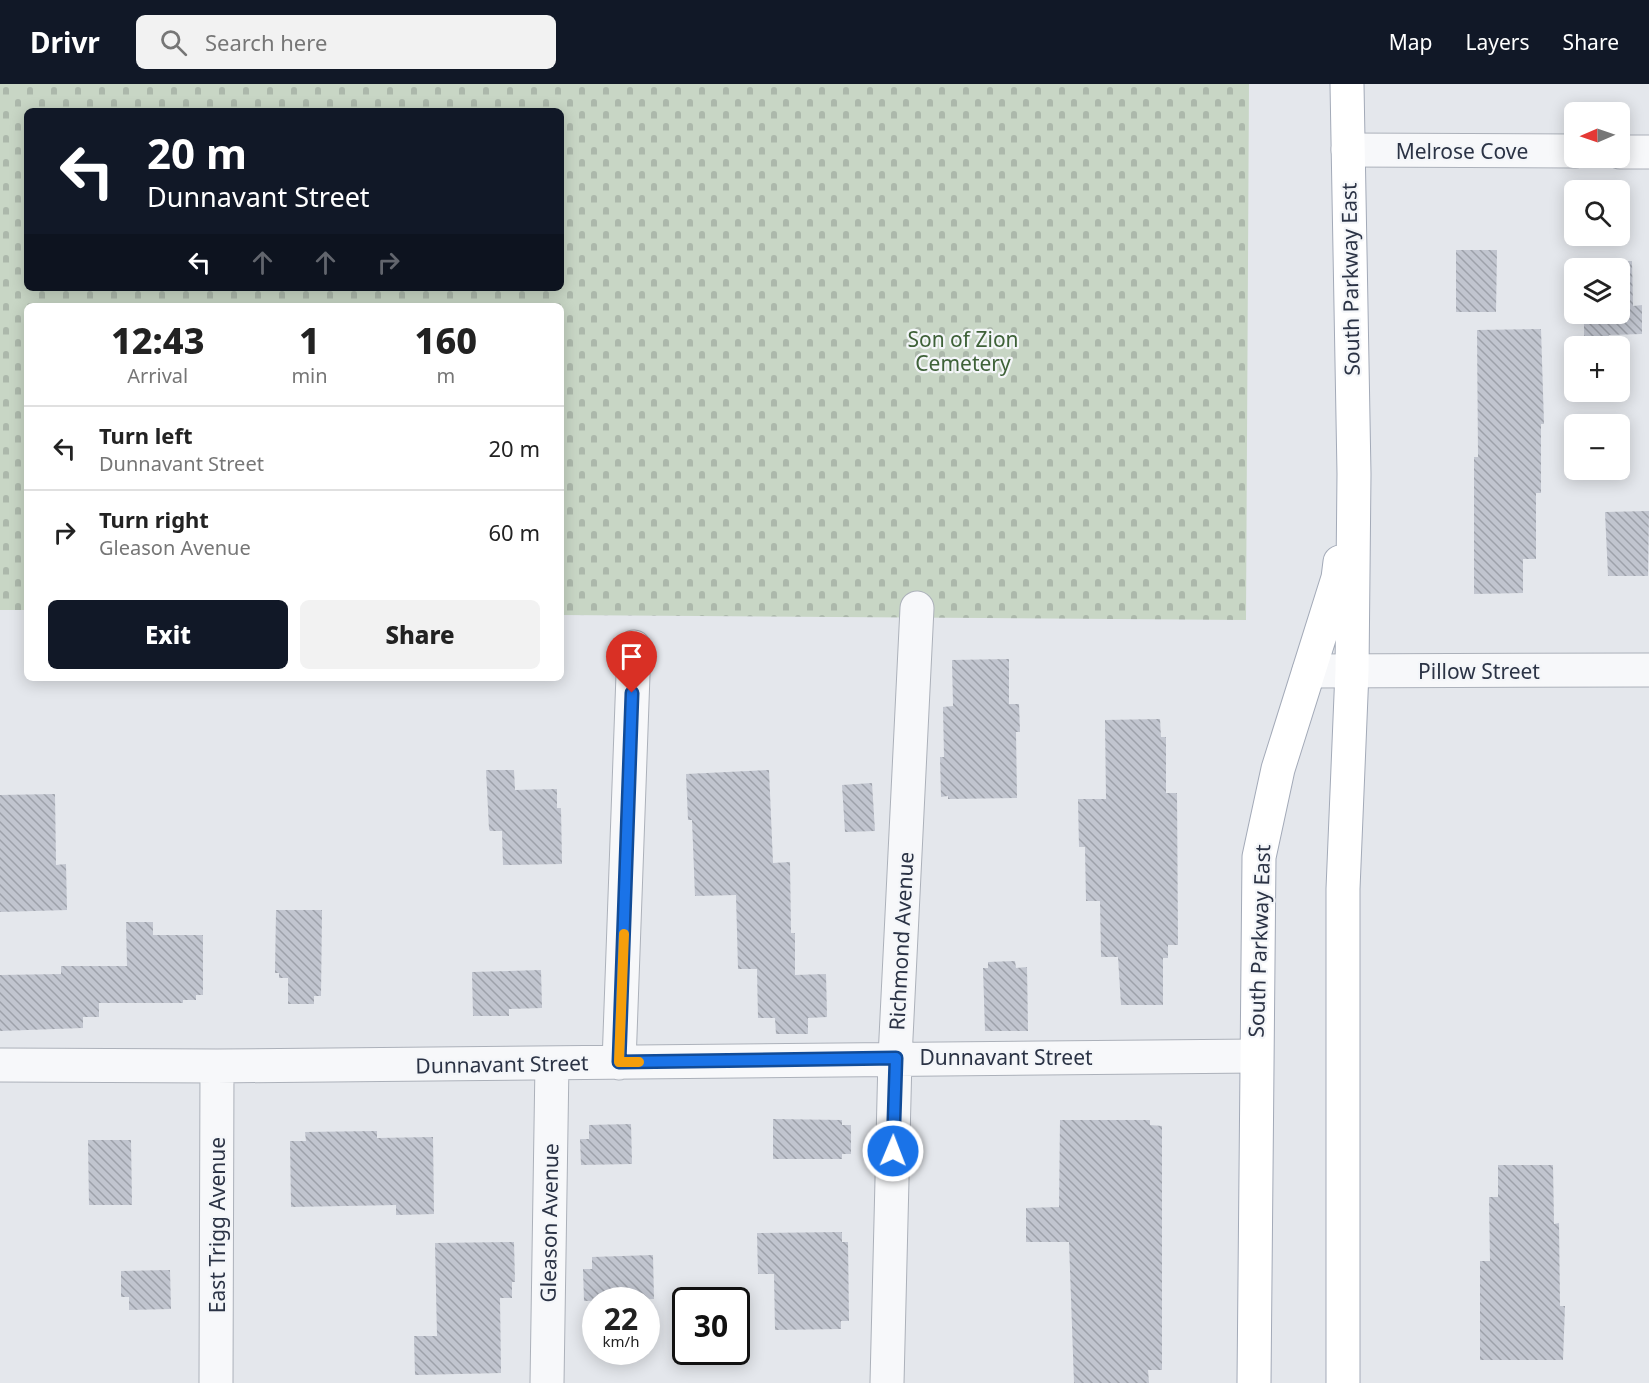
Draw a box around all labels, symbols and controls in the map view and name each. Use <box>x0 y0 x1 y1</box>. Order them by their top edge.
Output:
search box <box>136 15 556 69</box>
text: Drivr <box>30 23 100 61</box>
icon: search <box>157 26 190 59</box>
text: Search here <box>205 27 327 57</box>
text: Map <box>1389 28 1433 56</box>
text: Layers <box>1466 28 1530 56</box>
text: Share <box>1563 28 1619 56</box>
north arrow <box>1564 102 1630 168</box>
map controls <box>1564 102 1630 480</box>
text: 20 m <box>147 124 247 181</box>
icon: left <box>48 132 126 210</box>
street label: Melrose Cove <box>1396 137 1528 165</box>
text: Dunnavant Street <box>147 178 370 215</box>
button: search <box>1564 180 1630 246</box>
street label: South Parkway East <box>1334 182 1366 376</box>
icon: left <box>183 246 216 279</box>
icon: ahead <box>246 246 279 279</box>
icon: ahead <box>309 246 342 279</box>
icon: right <box>372 246 405 279</box>
button: layers <box>1564 258 1630 324</box>
text: 12:43 <box>111 316 204 365</box>
text: 1 <box>299 316 320 365</box>
text: 160 <box>415 316 477 365</box>
park label: Son of Zion Cemetery <box>907 325 1019 377</box>
button: + <box>1564 336 1630 402</box>
text: Arrival <box>127 362 188 389</box>
text: min <box>291 362 328 389</box>
text: m <box>436 362 455 389</box>
button: − <box>1564 414 1630 480</box>
text: Turn left <box>99 420 193 450</box>
icon: left <box>48 432 81 465</box>
text: 20 m <box>489 433 540 463</box>
text: Dunnavant Street <box>99 450 264 477</box>
text: Turn right <box>99 504 209 534</box>
icon: right <box>48 516 81 549</box>
text: 60 m <box>489 517 540 547</box>
text: Gleason Avenue <box>99 534 251 561</box>
button: Exit <box>48 600 288 669</box>
button: Share <box>300 600 540 669</box>
pin <box>606 631 657 693</box>
icon: arrive <box>615 640 648 673</box>
street label: Pillow Street <box>1418 657 1540 685</box>
street label: South Parkway East <box>1242 844 1276 1038</box>
street label: Richmond Avenue <box>882 851 920 1031</box>
street label: Dunnavant Street <box>919 1043 1093 1071</box>
street label: Dunnavant Street <box>415 1048 589 1080</box>
position arrow <box>861 1119 925 1183</box>
street label: East Trigg Avenue <box>203 1137 231 1313</box>
street label: Gleason Avenue <box>534 1143 564 1303</box>
speed limit sign: 30 <box>672 1287 750 1365</box>
text: 22 <box>604 1298 638 1339</box>
text: km/h <box>603 1331 639 1351</box>

